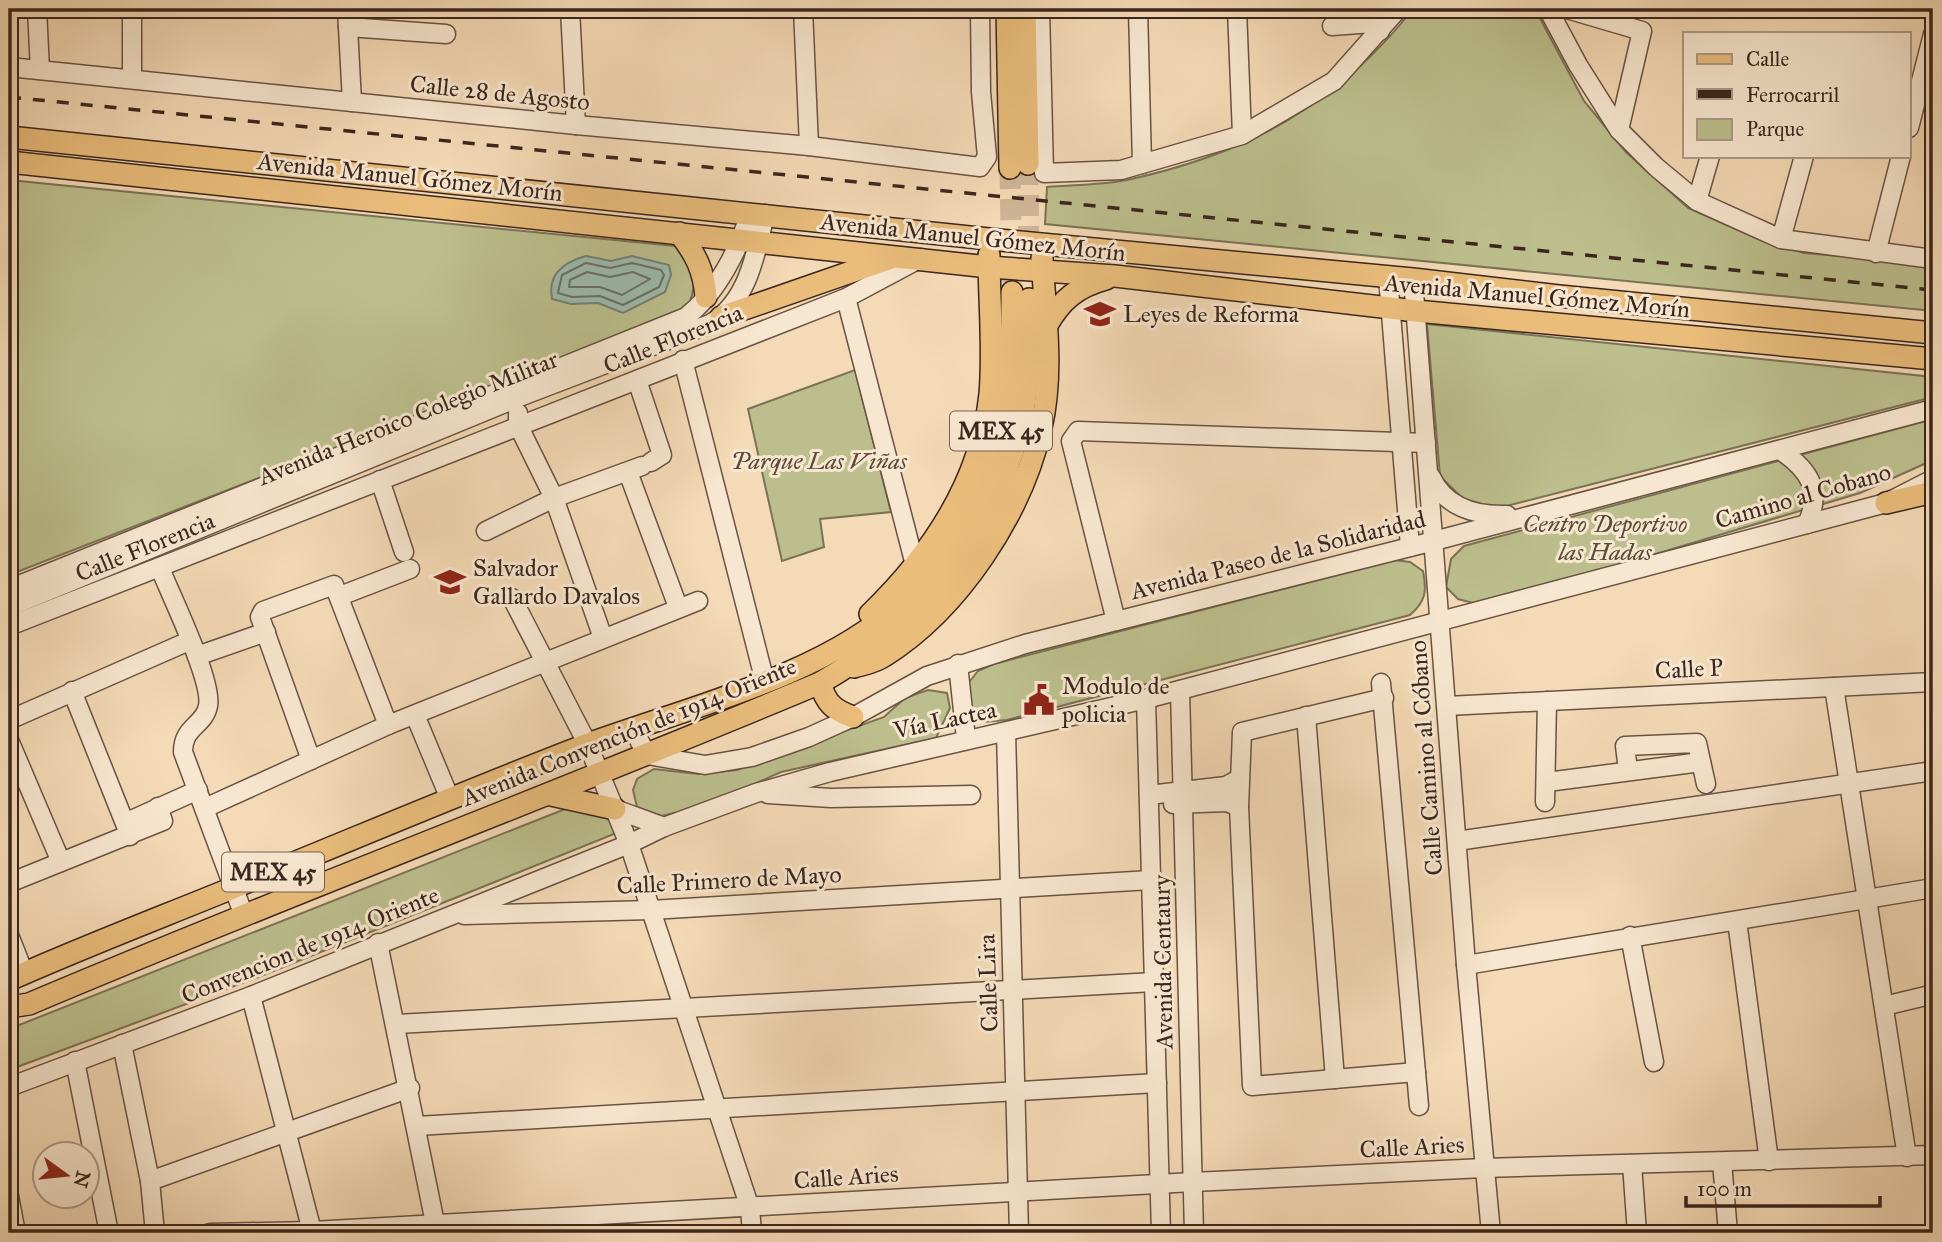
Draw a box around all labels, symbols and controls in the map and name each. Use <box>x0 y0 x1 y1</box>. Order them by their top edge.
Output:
legend <box>1683 32 1910 158</box>
text: Calle <box>1746 46 1789 72</box>
street label: Calle 28 de Agosto <box>409 69 591 117</box>
text: Ferrocarril <box>1746 82 1840 108</box>
text: Parque <box>1746 116 1805 142</box>
street label: Avenida Manuel Gómez Morín <box>255 146 564 208</box>
street label: Avenida Manuel Gómez Morín <box>818 206 1127 268</box>
street label: Avenida Manuel Gómez Morín <box>1382 268 1691 324</box>
street label: Calle Florencia <box>599 297 748 381</box>
school or university icon: Leyes de Reforma <box>1083 297 1117 331</box>
place label: Leyes de Reforma <box>1123 299 1300 329</box>
street label: Avenida Heroico Colegio Militar <box>253 344 562 492</box>
road number: MEX 45 <box>950 412 1052 450</box>
park label: Parque Las Viñas <box>731 446 908 476</box>
street label: Camino al Cobano <box>1712 457 1894 535</box>
street label: Avenida Paseo de la Solidaridad <box>1126 504 1429 606</box>
street label: Calle Florencia <box>71 505 220 589</box>
park label: Centro Deportivo las Hadas <box>1523 509 1687 567</box>
place label: Salvador Gallardo Davalos <box>473 553 640 611</box>
school or university icon: Salvador Gallardo Davalos <box>433 565 467 599</box>
street label: Calle Camino al Cóbano <box>1403 639 1449 877</box>
street label: Avenida Convención de 1914 Oriente <box>456 651 801 813</box>
street label: Calle P <box>1654 652 1724 686</box>
place label: Modulo de policia <box>1061 671 1169 729</box>
public building icon: Modulo de policia <box>1022 683 1056 717</box>
street label: Vía Lactea <box>890 694 1000 746</box>
road number: MEX 45 <box>222 852 324 892</box>
street label: Calle Primero de Mayo <box>616 859 842 901</box>
street label: Avenida Centaury <box>1146 874 1180 1050</box>
street label: Convencion de 1914 Oriente <box>177 880 443 1010</box>
street label: Calle Lira <box>971 933 1005 1033</box>
street label: Calle Aries <box>1359 1129 1465 1165</box>
north arrow <box>32 1140 102 1210</box>
street label: Calle Aries <box>793 1158 899 1196</box>
scale bar <box>1686 1165 1881 1209</box>
text: N <box>69 1169 95 1190</box>
text: 100 m <box>1697 1176 1752 1202</box>

